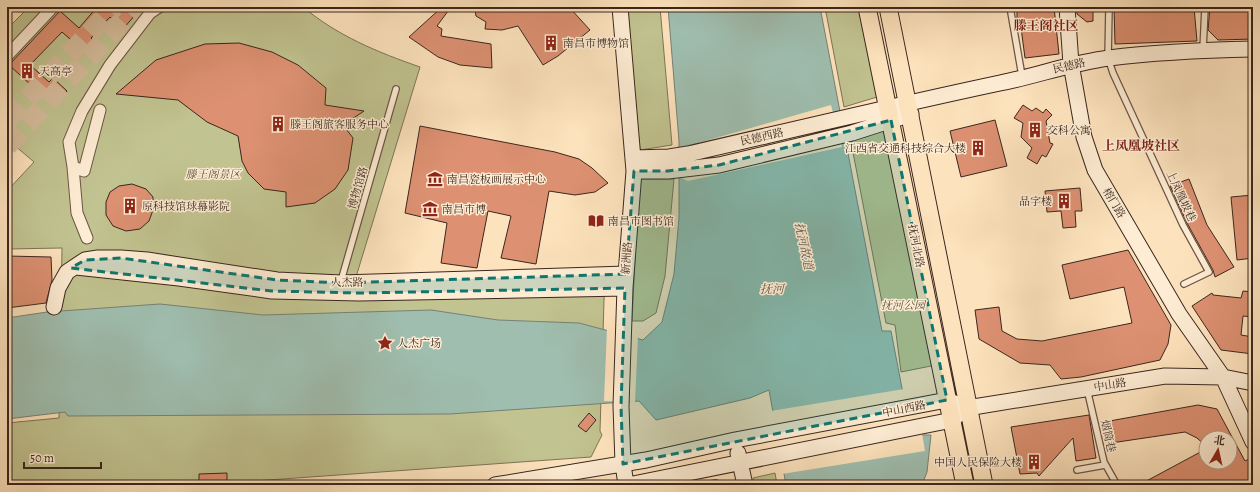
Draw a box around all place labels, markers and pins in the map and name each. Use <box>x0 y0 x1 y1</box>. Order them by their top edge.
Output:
building icon: 南昌市博物馆 <box>542 34 560 52</box>
place label: 南昌市博物馆 <box>563 36 629 51</box>
building icon: 天高亭 <box>18 62 36 80</box>
place label: 天高亭 <box>39 64 72 79</box>
building icon: 滕王阁旅客服务中心 <box>269 115 287 133</box>
place label: 滕王阁旅客服务中心 <box>290 117 389 132</box>
building icon: 交科公寓 <box>1026 121 1044 139</box>
place label: 交科公寓 <box>1047 123 1091 138</box>
building icon: 江西省交通科技综合大楼 <box>969 139 987 157</box>
place label: 江西省交通科技综合大楼 <box>845 141 966 156</box>
museum icon: 南昌瓷板画展示中心 <box>426 170 444 188</box>
place label: 南昌瓷板画展示中心 <box>447 172 546 187</box>
building icon: 品字楼 <box>1055 192 1073 210</box>
place label: 品字楼 <box>1019 194 1052 209</box>
building icon: 原科技馆球幕影院 <box>121 197 139 215</box>
place label: 原科技馆球幕影院 <box>142 199 230 214</box>
museum icon: 南昌市博 <box>421 200 439 218</box>
place label: 南昌市博 <box>442 202 486 217</box>
library icon: 南昌市图书馆 <box>587 212 605 230</box>
place label: 南昌市图书馆 <box>608 214 674 229</box>
place icon: 人杰广场 <box>376 334 394 352</box>
place label: 人杰广场 <box>397 336 441 351</box>
building icon: 中国人民保险大楼 <box>1025 453 1043 471</box>
place label: 中国人民保险大楼 <box>934 455 1022 470</box>

